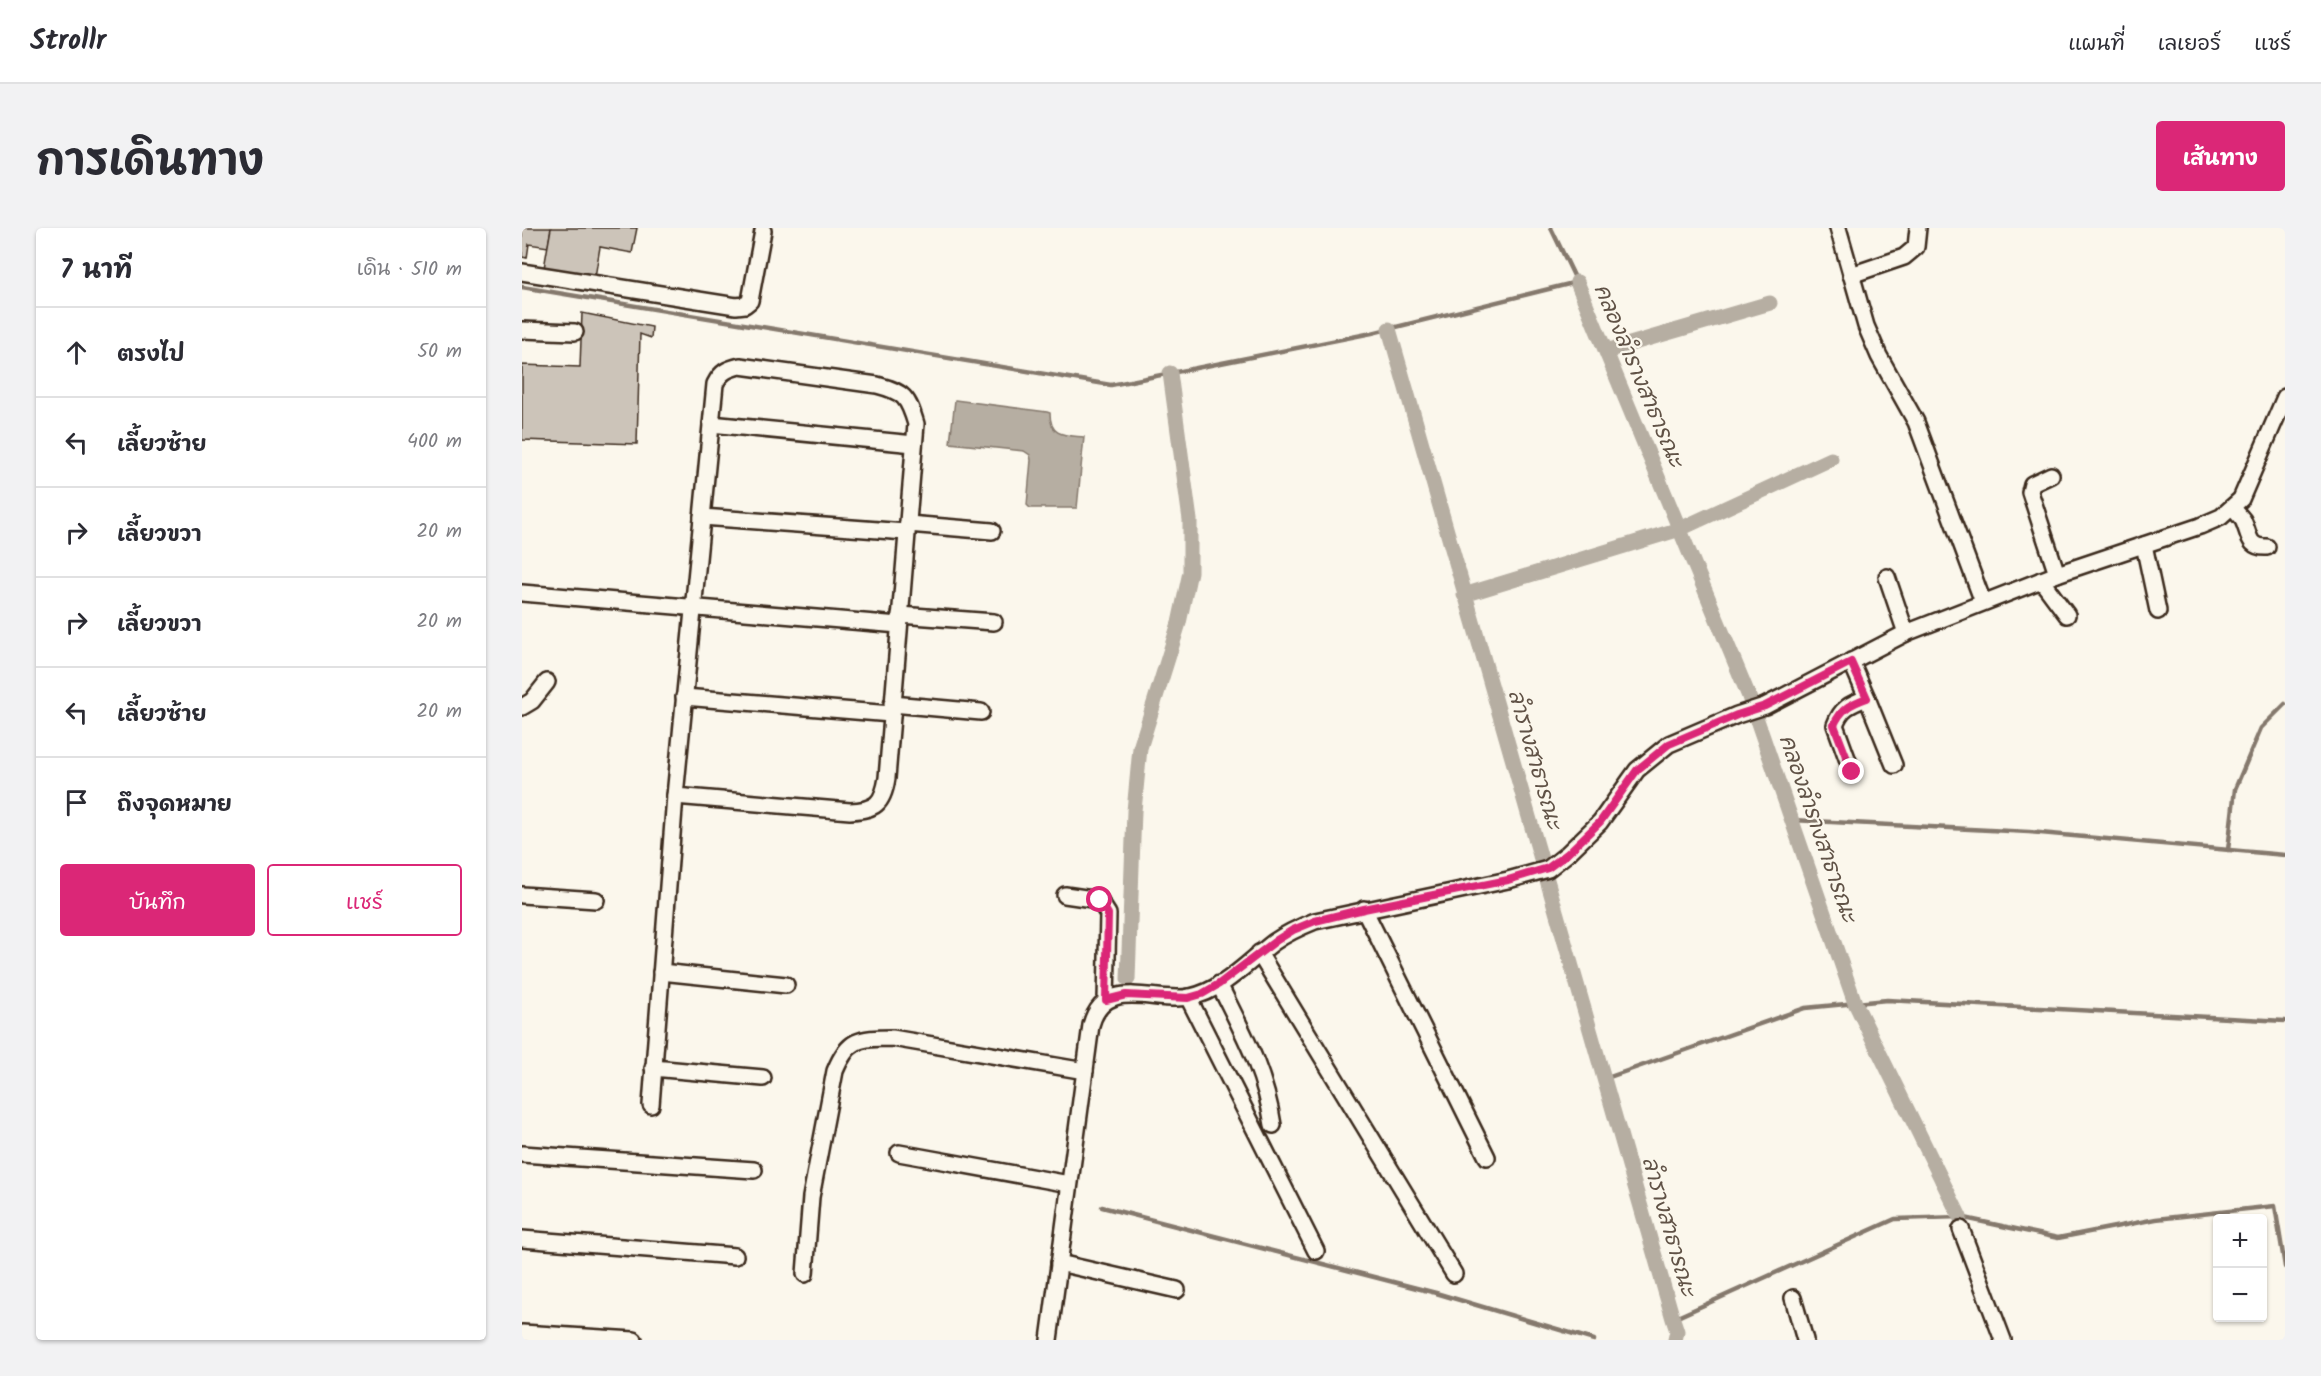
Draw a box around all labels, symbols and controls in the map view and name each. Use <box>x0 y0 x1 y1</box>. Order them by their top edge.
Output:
text: Strollr <box>30 19 106 64</box>
text: แผนที่ <box>2068 28 2125 61</box>
text: เลเยอร์ <box>2158 28 2221 61</box>
text: แชร์ <box>2254 28 2291 61</box>
button: เส้นทาง <box>2156 121 2285 191</box>
text: การเดินทาง <box>36 129 264 196</box>
text: 7 นาที <box>60 250 132 292</box>
text: เดิน · 510 m <box>357 254 462 286</box>
water label: คลองลำรางสาธารณะ <box>1583 279 1693 475</box>
icon: ahead <box>60 336 93 369</box>
text: 50 m <box>417 336 462 368</box>
text: ตรงไป <box>117 338 185 373</box>
icon: left <box>60 426 93 459</box>
text: 400 m <box>407 426 462 458</box>
text: เลี้ยวซ้าย <box>117 428 207 463</box>
icon: right <box>60 516 93 549</box>
text: 20 m <box>416 516 462 548</box>
text: เลี้ยวขวา <box>117 518 201 553</box>
icon: right <box>60 606 93 639</box>
text: 20 m <box>416 606 462 638</box>
text: เลี้ยวขวา <box>117 608 201 643</box>
water label: ลำรางสาธารณะ <box>1497 686 1571 836</box>
icon: left <box>60 696 93 729</box>
text: 20 m <box>416 696 462 728</box>
text: เลี้ยวซ้าย <box>117 698 207 733</box>
water label: คลองลำรางสาธารณะ <box>1768 730 1866 930</box>
route end <box>1838 758 1864 784</box>
icon: arrive <box>60 786 93 819</box>
text: ถึงจุดหมาย <box>117 788 232 823</box>
button: บันทึก <box>60 864 255 936</box>
button: แชร์ <box>267 864 462 936</box>
route start <box>1086 886 1112 912</box>
water label: ลำรางสาธารณะ <box>1631 1153 1705 1303</box>
map controls <box>2213 1214 2267 1322</box>
button: + <box>2213 1214 2267 1268</box>
button: − <box>2213 1268 2267 1322</box>

